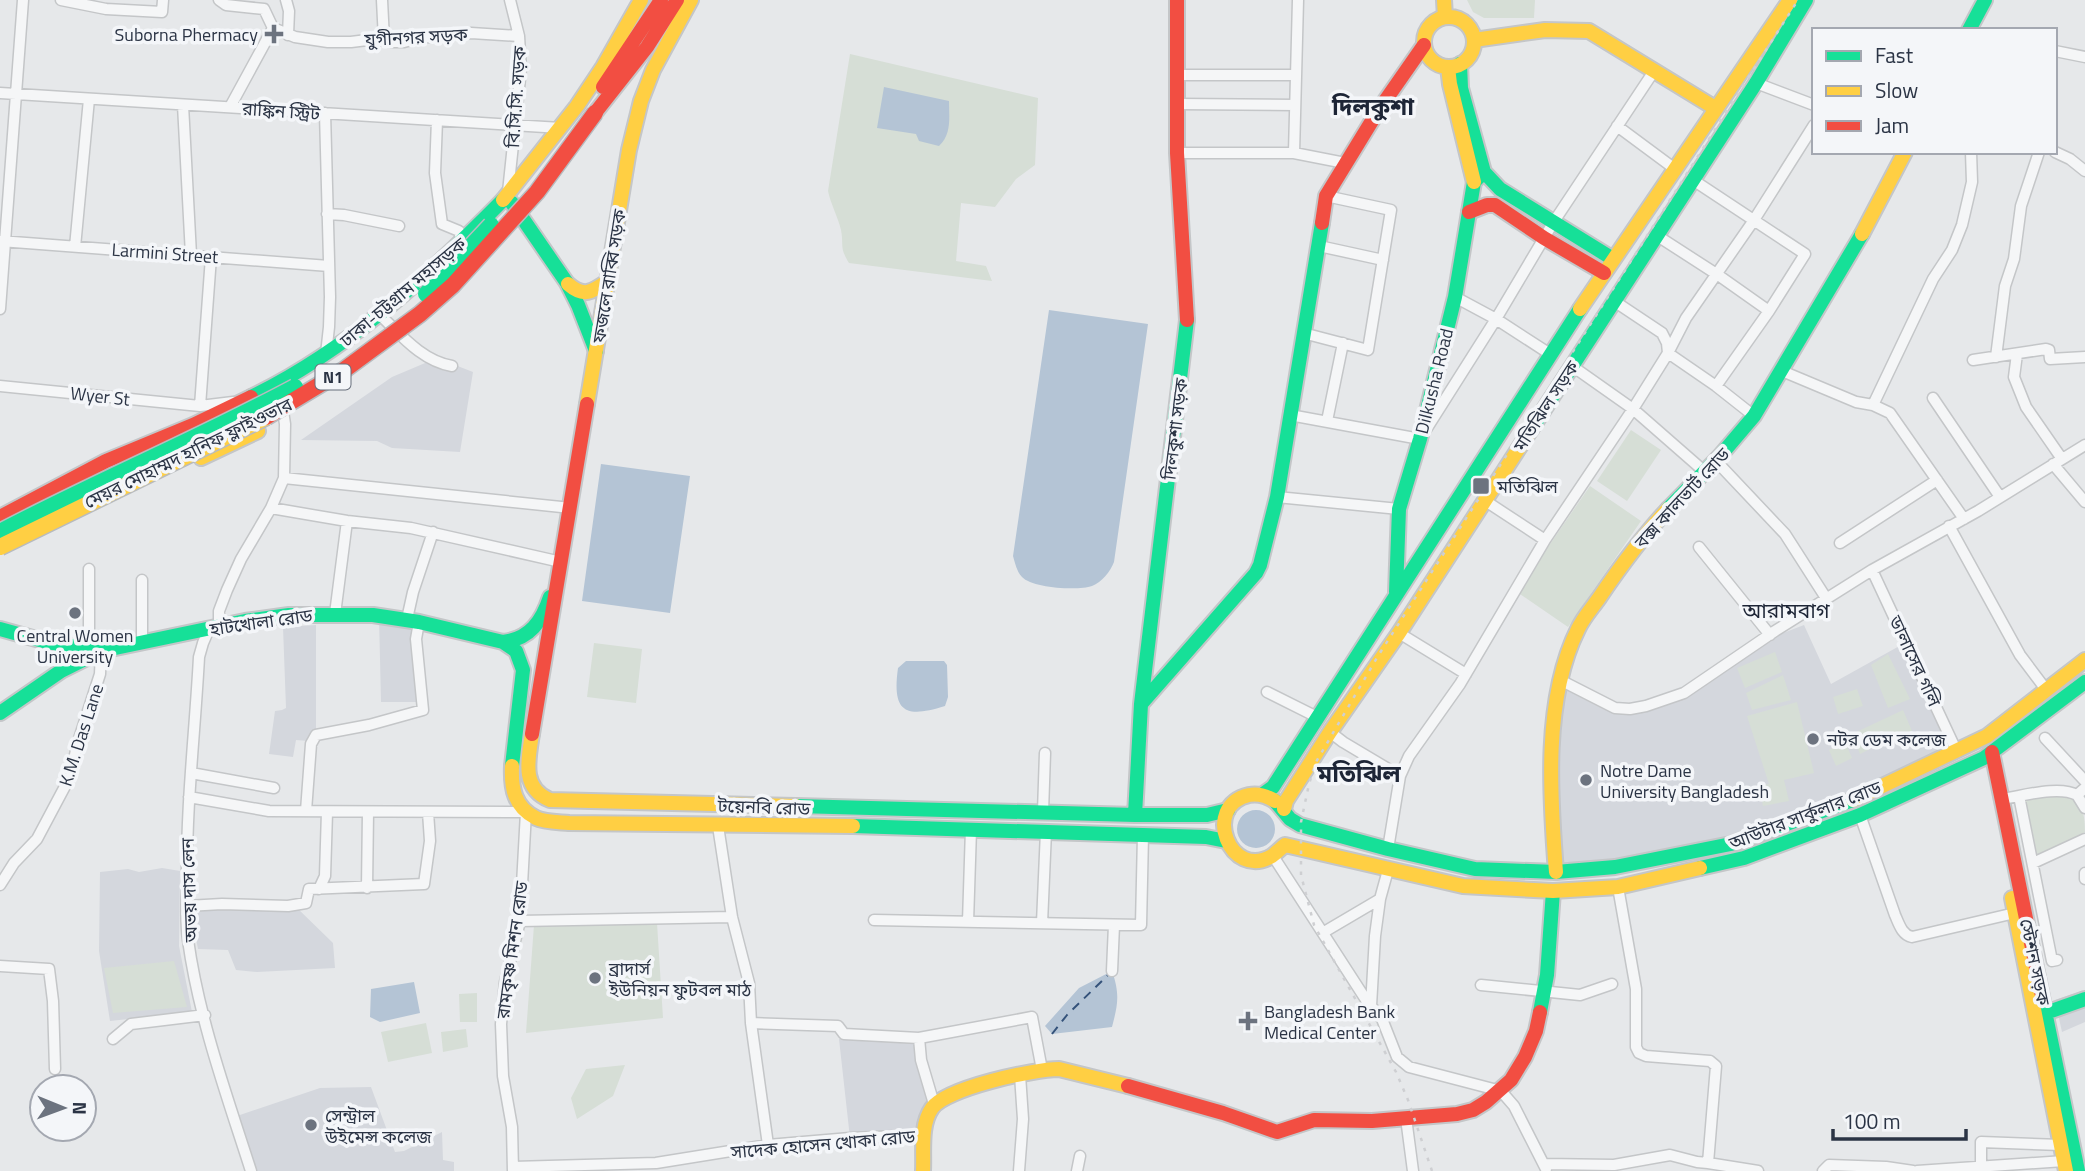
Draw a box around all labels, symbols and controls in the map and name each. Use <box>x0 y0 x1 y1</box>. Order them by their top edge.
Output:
place label: Suborna Phermacy <box>115 21 258 48</box>
street label: যুগীনগর সড়ক <box>363 21 469 53</box>
marker: Suborna Phermacy <box>264 24 284 44</box>
legend <box>1812 28 2057 154</box>
text: Fast <box>1875 39 1914 71</box>
street label: বি.সি.সি. সড়ক <box>499 45 533 150</box>
text: Slow <box>1875 74 1918 106</box>
district label: দিলকুশা <box>1331 88 1415 124</box>
street label: রাঙ্কিন স্ট্রিট <box>240 95 322 127</box>
text: Jam <box>1875 109 1909 141</box>
street label: ফজলে রাব্বি সড়ক <box>585 207 633 346</box>
street label: ঢাকা-চট্টগ্রাম মহাসড়ক <box>333 231 473 354</box>
street label: Larmini Street <box>111 236 220 270</box>
street label: Dilkusha Road <box>1408 325 1460 437</box>
street label: মতিঝিল সড়ক <box>1506 355 1586 458</box>
road number: N1 <box>316 364 350 390</box>
street label: দিলকুশা সড়ক <box>1155 376 1195 482</box>
street label: Wyer St <box>69 379 132 413</box>
street label: মেয়র মোহাম্মদ হানিফ ফ্লাইওভার <box>79 391 297 515</box>
street label: বক্স কালভার্ট রোড <box>1627 441 1736 555</box>
place label: মতিঝিল <box>1496 473 1559 500</box>
marker: মতিঝিল <box>1471 476 1491 496</box>
district label: আরামবাগ <box>1742 594 1830 626</box>
street label: হাটখোলা রোড <box>207 601 314 643</box>
marker: Central Women University <box>67 605 83 621</box>
street label: ডালাসের গলি <box>1882 610 1948 712</box>
place label: Central Women University <box>17 622 133 670</box>
street label: K.M. Das Lane <box>52 680 110 790</box>
place label: নটর ডেম কলেজ <box>1826 726 1947 753</box>
marker: নটর ডেম কলেজ <box>1805 731 1821 747</box>
district label: মতিঝিল <box>1316 755 1402 791</box>
place label: Notre Dame University Bangladesh <box>1600 757 1769 805</box>
marker: Notre Dame University Bangladesh <box>1578 772 1594 788</box>
street label: আউটার সার্কুলার রোড <box>1724 773 1885 857</box>
street label: টয়েনবি রোড <box>716 792 811 822</box>
street label: অভয় দাস লেন <box>174 836 204 944</box>
street label: রামকৃষ্ণ মিশন রোড <box>489 879 535 1021</box>
street label: স্টেশন সড়ক <box>2013 916 2057 1008</box>
place label: ব্রাদার্স ইউনিয়ন ফুটবল মাঠ <box>608 955 752 1003</box>
marker: ব্রাদার্স ইউনিয়ন ফুটবল মাঠ <box>587 970 603 986</box>
place label: Bangladesh Bank Medical Center <box>1264 998 1396 1046</box>
marker: Bangladesh Bank Medical Center <box>1238 1011 1258 1031</box>
north arrow <box>28 1073 98 1143</box>
scale bar <box>1833 1098 1966 1142</box>
text: N <box>66 1101 95 1115</box>
place label: সেন্ট্রাল উইমেন্স কলেজ <box>324 1102 432 1150</box>
text: 100 m <box>1843 1105 1900 1137</box>
marker: সেন্ট্রাল উইমেন্স কলেজ <box>303 1117 319 1133</box>
street label: সাদেক হোসেন খোকা রোড <box>729 1122 916 1166</box>

